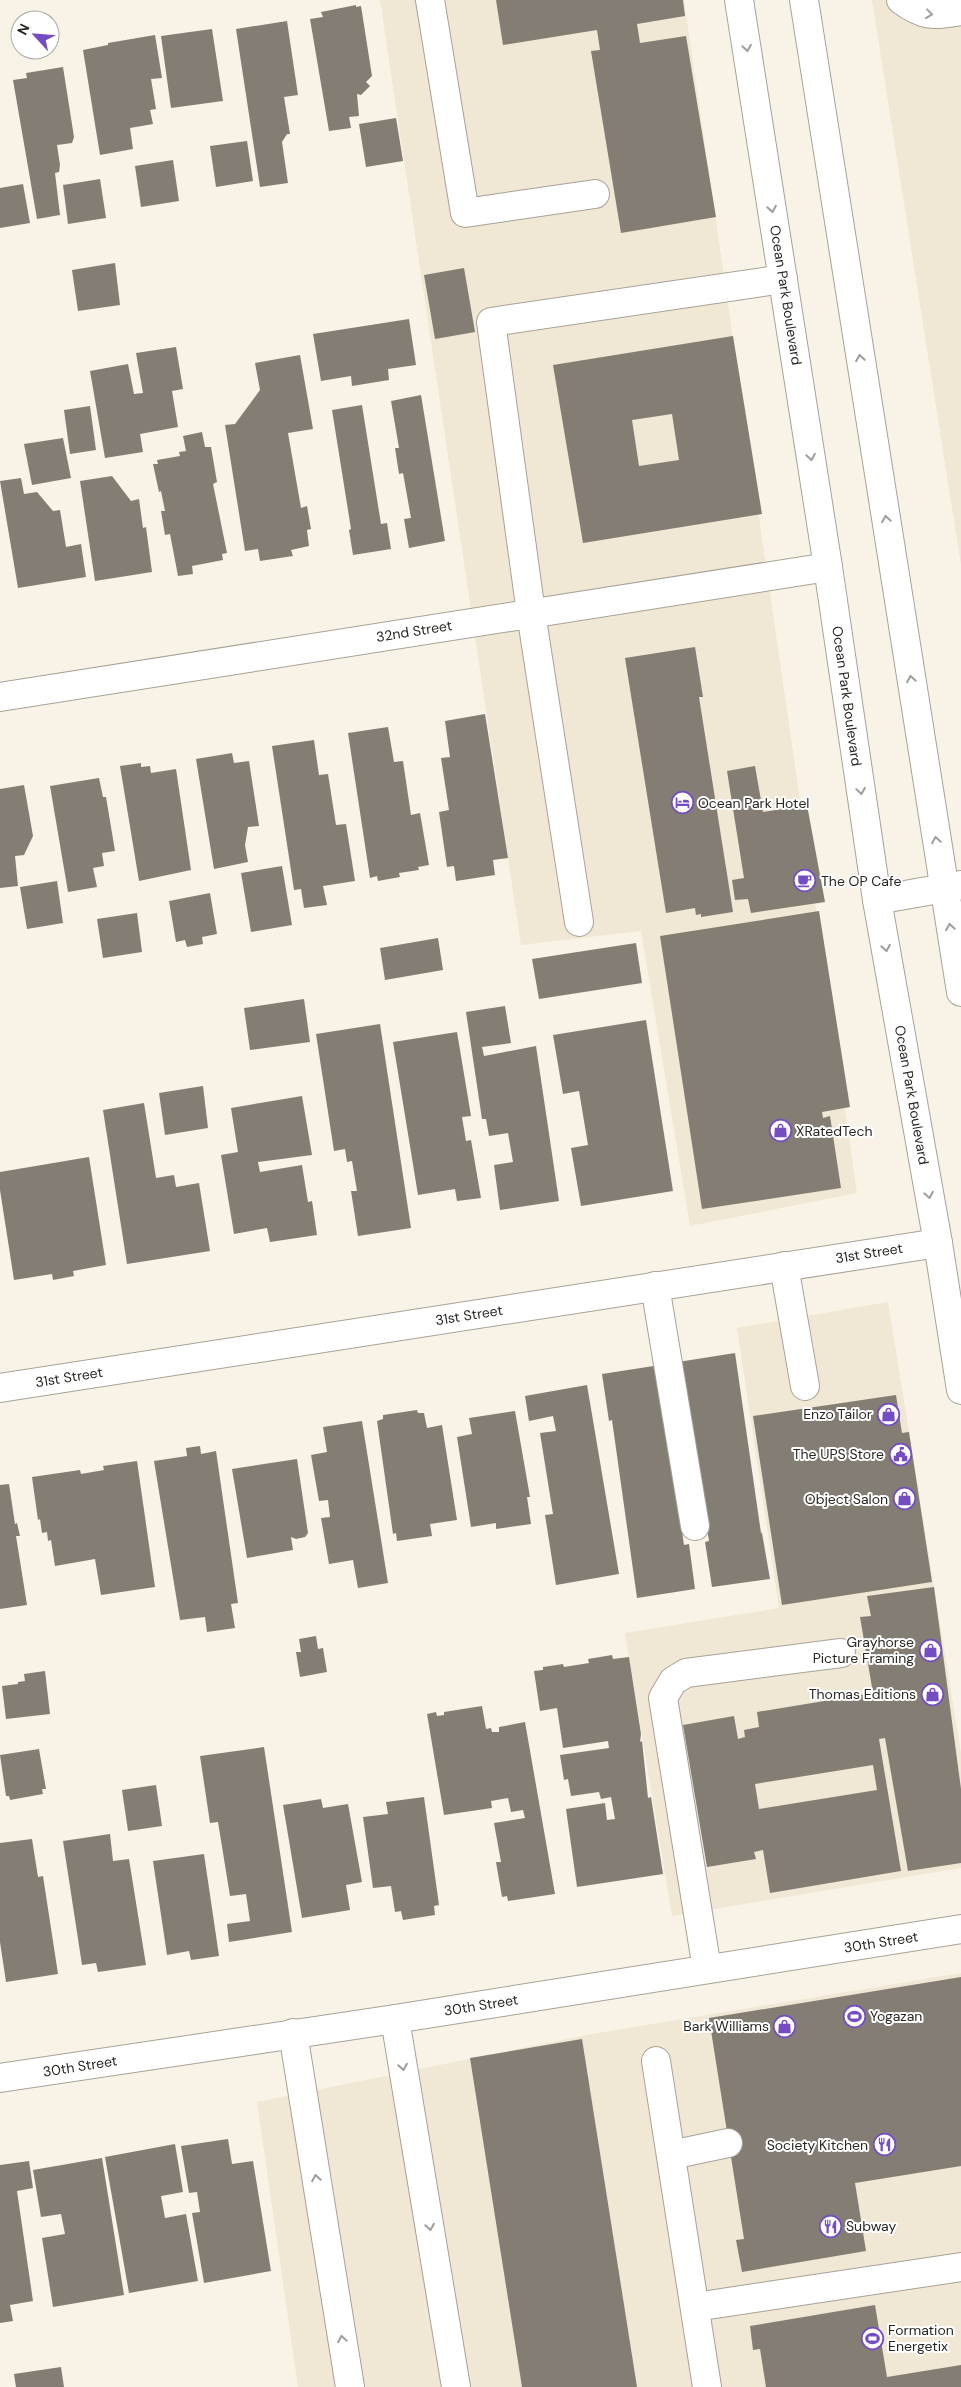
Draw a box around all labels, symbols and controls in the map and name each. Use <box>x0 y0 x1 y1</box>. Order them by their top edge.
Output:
one-way arrow <box>926 8 934 19</box>
north arrow <box>10 10 60 60</box>
text: N <box>13 21 34 38</box>
one-way arrow <box>741 45 752 53</box>
one-way arrow <box>766 205 777 213</box>
street label: Ocean Park Boulevard <box>766 224 806 366</box>
one-way arrow <box>856 354 866 362</box>
one-way arrow <box>805 453 816 461</box>
one-way arrow <box>881 514 891 523</box>
street label: 32nd Street <box>375 616 453 646</box>
street label: Ocean Park Boulevard <box>828 625 866 767</box>
one-way arrow <box>906 675 917 683</box>
one-way arrow <box>856 786 866 795</box>
hotel icon: Ocean Park Hotel <box>670 791 694 815</box>
place label: Ocean Park Hotel <box>698 794 809 812</box>
one-way arrow <box>932 835 942 844</box>
cafe icon: The OP Cafe <box>793 869 817 893</box>
place label: The OP Cafe <box>821 872 901 890</box>
one-way arrow <box>946 923 956 931</box>
one-way arrow <box>880 944 890 953</box>
street label: Ocean Park Boulevard <box>891 1024 933 1166</box>
shop icon: XRatedTech <box>768 1119 792 1143</box>
place label: XRatedTech <box>796 1122 873 1140</box>
one-way arrow <box>924 1190 934 1199</box>
street label: 31st Street <box>834 1239 904 1267</box>
street label: 31st Street <box>434 1301 504 1329</box>
street label: 31st Street <box>34 1363 104 1391</box>
shop icon: Enzo Tailor <box>876 1402 900 1426</box>
place label: Enzo Tailor <box>803 1405 872 1423</box>
public building icon: The UPS Store <box>888 1442 912 1466</box>
place label: The UPS Store <box>793 1445 884 1463</box>
shop icon: Object Salon <box>892 1487 916 1511</box>
place label: Object Salon <box>805 1490 888 1508</box>
place label: Grayhorse Picture Framing <box>813 1633 914 1667</box>
shop icon: Grayhorse Picture Framing <box>918 1638 942 1662</box>
shop icon: Thomas Editions <box>920 1682 944 1706</box>
place label: Thomas Editions <box>809 1685 916 1703</box>
street label: 30th Street <box>843 1927 919 1957</box>
street label: 30th Street <box>443 1990 519 2020</box>
sports icon: Yogazan <box>842 2004 866 2028</box>
place label: Yogazan <box>870 2007 922 2025</box>
shop icon: Bark Williams <box>773 2014 797 2038</box>
place label: Bark Williams <box>683 2017 769 2035</box>
street label: 30th Street <box>42 2051 118 2081</box>
one-way arrow <box>398 2063 408 2071</box>
restaurant icon: Society Kitchen <box>872 2133 896 2157</box>
place label: Society Kitchen <box>767 2136 868 2154</box>
one-way arrow <box>312 2174 322 2183</box>
restaurant icon: Subway <box>818 2214 842 2238</box>
place label: Subway <box>846 2217 896 2235</box>
one-way arrow <box>424 2223 434 2232</box>
place label: Formation Energetix <box>888 2321 954 2355</box>
sports icon: Formation Energetix <box>860 2326 884 2350</box>
one-way arrow <box>337 2335 348 2343</box>

